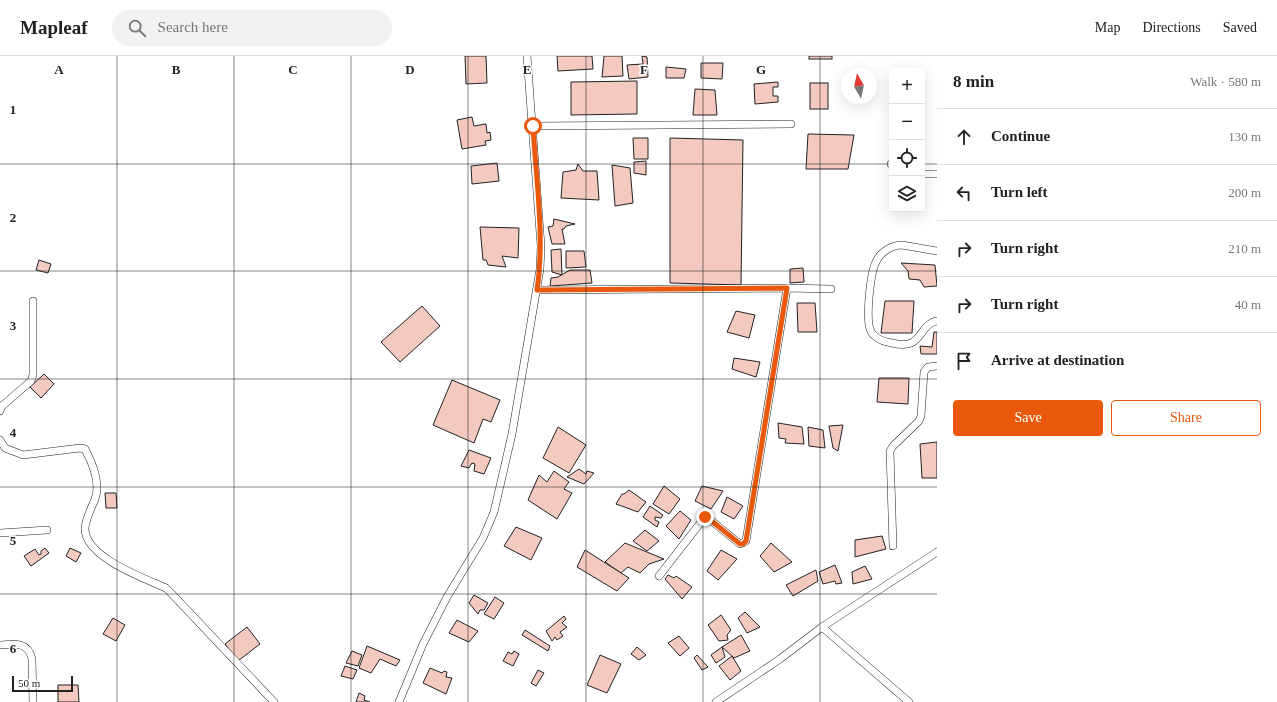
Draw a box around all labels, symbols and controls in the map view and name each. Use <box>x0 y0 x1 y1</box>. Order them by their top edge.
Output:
search box <box>112 10 392 46</box>
text: Mapleaf <box>20 17 88 38</box>
icon: search <box>126 17 148 39</box>
text: Search here <box>158 19 228 35</box>
text: Map <box>1095 20 1120 35</box>
text: Directions <box>1142 20 1201 35</box>
text: Saved <box>1223 20 1257 35</box>
text: A <box>54 62 64 77</box>
text: B <box>172 62 181 77</box>
text: C <box>288 62 298 77</box>
text: D <box>405 62 415 77</box>
text: E <box>523 62 531 77</box>
text: F <box>640 62 648 77</box>
text: G <box>756 62 766 77</box>
north arrow <box>841 68 877 104</box>
map controls <box>889 68 925 212</box>
button: + <box>889 68 925 104</box>
text: 8 min <box>953 72 994 91</box>
text: Walk · 580 m <box>1190 74 1261 89</box>
text: 1 <box>10 102 16 117</box>
button: − <box>889 104 925 140</box>
route start <box>524 117 542 135</box>
icon: ahead <box>953 126 975 148</box>
text: Continue <box>991 128 1050 144</box>
text: 130 m <box>1228 129 1261 144</box>
button: locate <box>889 140 925 176</box>
button: layers <box>889 176 925 212</box>
icon: left <box>953 182 975 204</box>
text: Turn left <box>991 184 1048 200</box>
text: 200 m <box>1228 185 1261 200</box>
text: 2 <box>10 210 16 225</box>
icon: right <box>953 238 975 260</box>
text: Turn right <box>991 240 1058 256</box>
text: 210 m <box>1228 241 1261 256</box>
icon: right <box>953 294 975 316</box>
text: Turn right <box>991 296 1058 312</box>
text: 40 m <box>1235 297 1261 312</box>
text: 3 <box>10 318 17 333</box>
icon: arrive <box>953 350 975 372</box>
text: Arrive at destination <box>991 352 1124 368</box>
button: Save <box>953 400 1103 436</box>
button: Share <box>1111 400 1261 436</box>
text: 4 <box>10 425 17 440</box>
route end <box>696 508 714 526</box>
text: 5 <box>10 533 17 548</box>
text: 6 <box>10 641 17 656</box>
scale bar <box>12 674 73 693</box>
text: 50 m <box>18 677 40 689</box>

